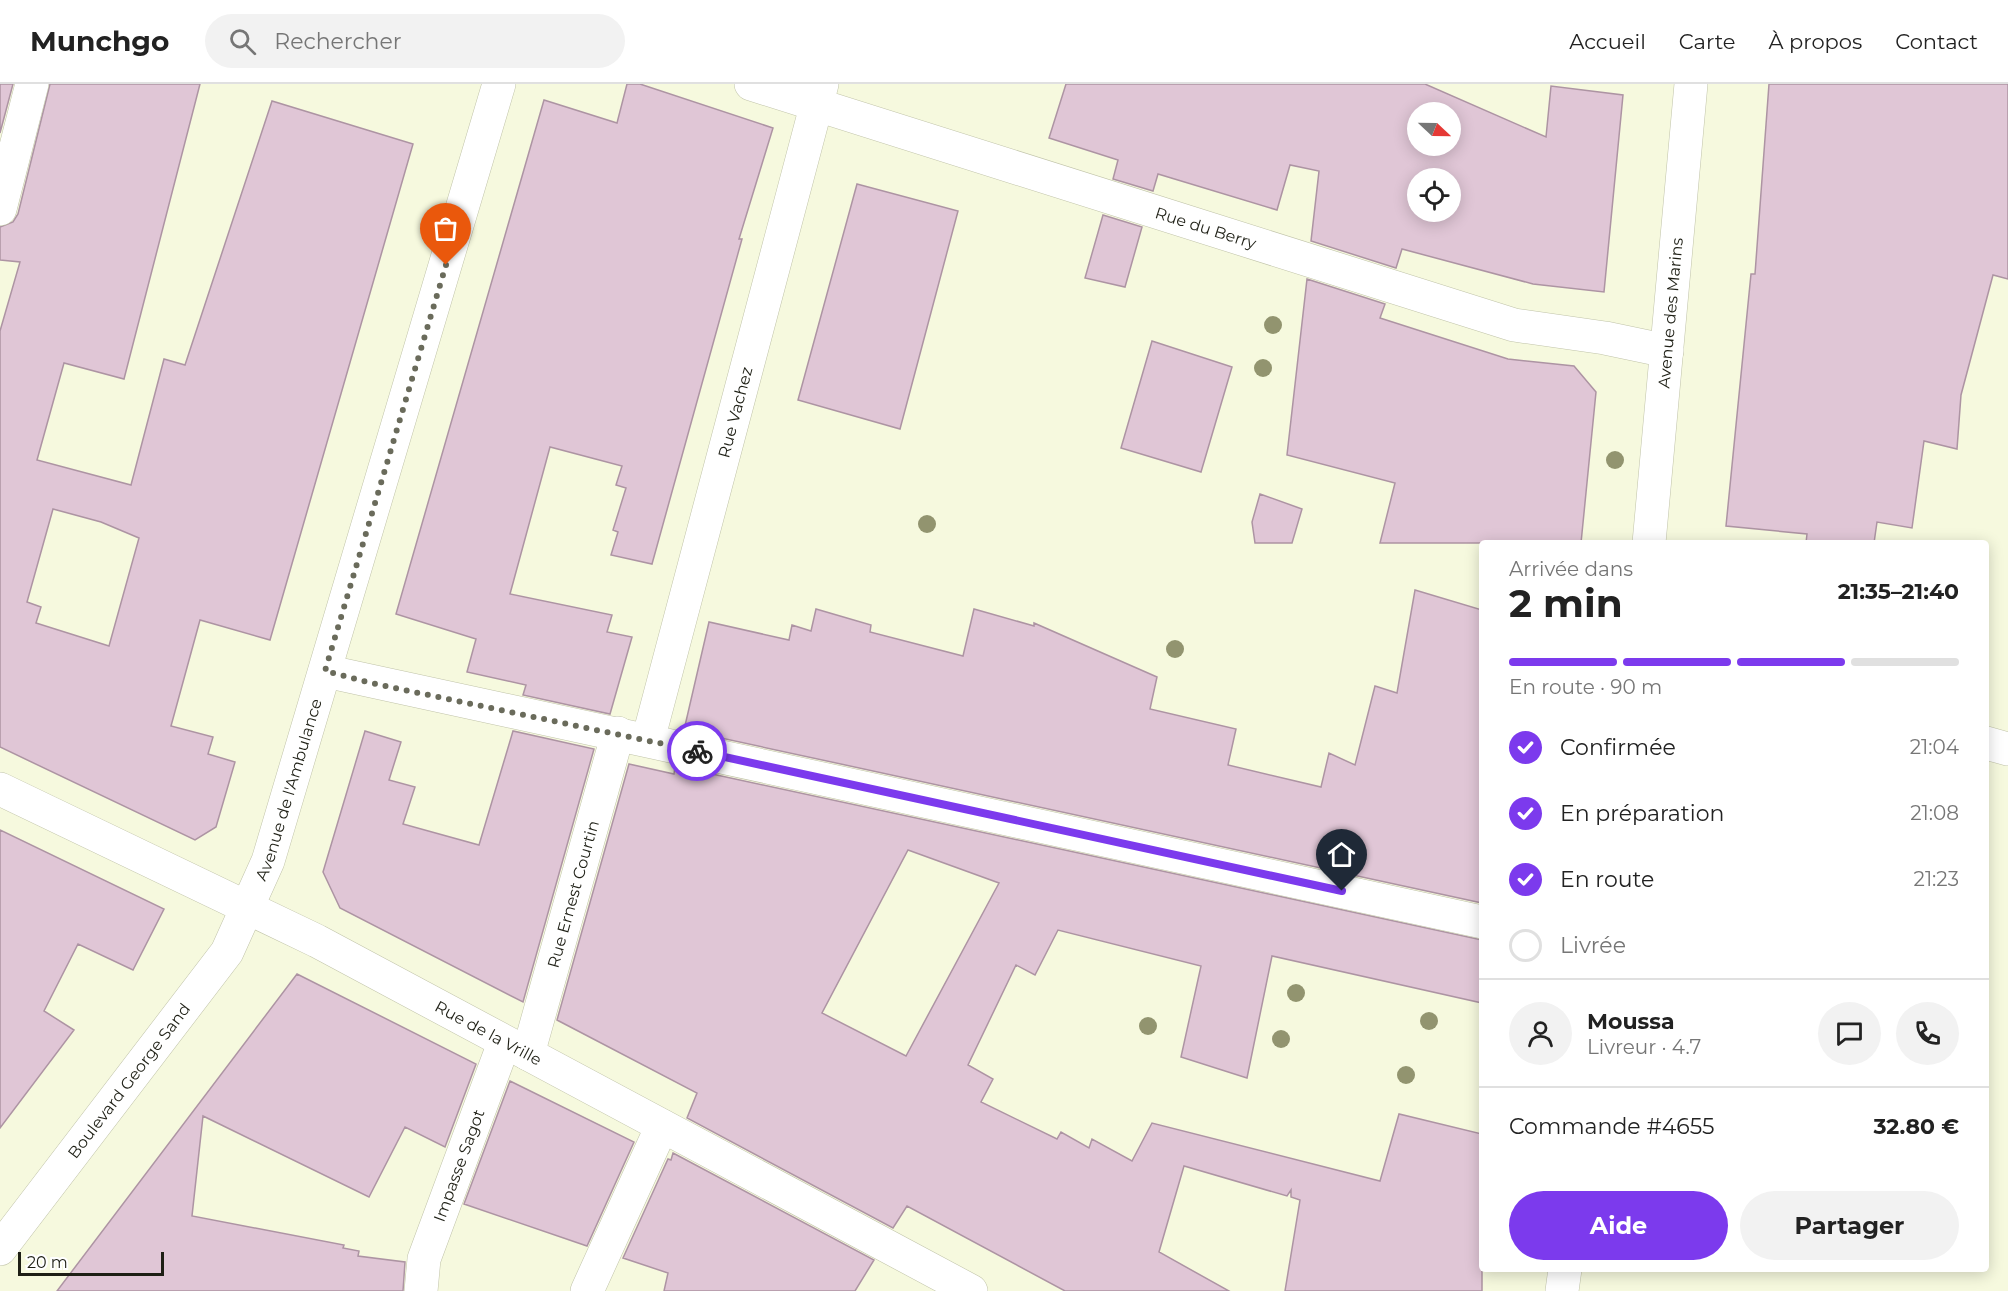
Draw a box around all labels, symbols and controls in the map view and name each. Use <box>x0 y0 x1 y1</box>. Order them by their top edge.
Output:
search box <box>205 14 625 68</box>
text: Munchgo <box>30 24 169 58</box>
icon: search <box>226 25 259 58</box>
text: Rechercher <box>274 28 402 55</box>
text: Accueil <box>1569 29 1646 54</box>
text: Carte <box>1679 29 1735 54</box>
text: À propos <box>1768 29 1862 54</box>
text: Contact <box>1895 29 1978 54</box>
north arrow <box>1407 102 1461 156</box>
map controls <box>1407 102 1461 222</box>
button: locate <box>1407 168 1461 222</box>
pin <box>420 203 471 265</box>
street label: Rue du Berry <box>1153 203 1259 253</box>
icon: bag <box>429 212 462 245</box>
street label: Avenue des Marins <box>1654 237 1687 389</box>
street label: Rue Vachez <box>714 365 757 460</box>
text: Arrivée dans <box>1509 557 1633 581</box>
text: 21:35–21:40 <box>1838 578 1959 605</box>
text: 2 min <box>1509 579 1623 627</box>
text: En route · 90 m <box>1509 675 1662 699</box>
street label: Avenue de l'Ambulance <box>251 696 326 884</box>
courier <box>667 721 727 781</box>
icon: check <box>1509 731 1542 764</box>
text: Confirmée <box>1560 734 1676 761</box>
icon: bike <box>681 735 714 768</box>
text: 21:04 <box>1910 735 1959 759</box>
icon: check <box>1509 797 1542 830</box>
text: En préparation <box>1560 800 1724 827</box>
text: 21:08 <box>1910 801 1959 825</box>
street label: Rue Ernest Courtin <box>544 818 603 970</box>
pin <box>1316 829 1367 891</box>
icon: home <box>1325 838 1358 871</box>
icon: check <box>1509 863 1542 896</box>
text: En route <box>1560 866 1654 893</box>
text: 21:23 <box>1914 867 1959 891</box>
text: Livrée <box>1560 932 1626 959</box>
street label: Rue de la Vrille <box>432 997 545 1070</box>
street label: Boulevard George Sand <box>64 1000 194 1162</box>
button: person <box>1509 1002 1572 1065</box>
button: chat <box>1818 1002 1881 1065</box>
button: phone <box>1896 1002 1959 1065</box>
text: Moussa <box>1587 1008 1674 1035</box>
text: Livreur · 4.7 <box>1587 1035 1701 1059</box>
street label: Impasse Sagot <box>430 1106 489 1224</box>
text: Commande #4655 <box>1509 1113 1714 1140</box>
text: 32.80 € <box>1873 1113 1959 1140</box>
button: Aide <box>1509 1191 1728 1260</box>
button: Partager <box>1740 1191 1959 1260</box>
scale bar <box>18 1249 164 1276</box>
text: 20 m <box>27 1253 68 1272</box>

